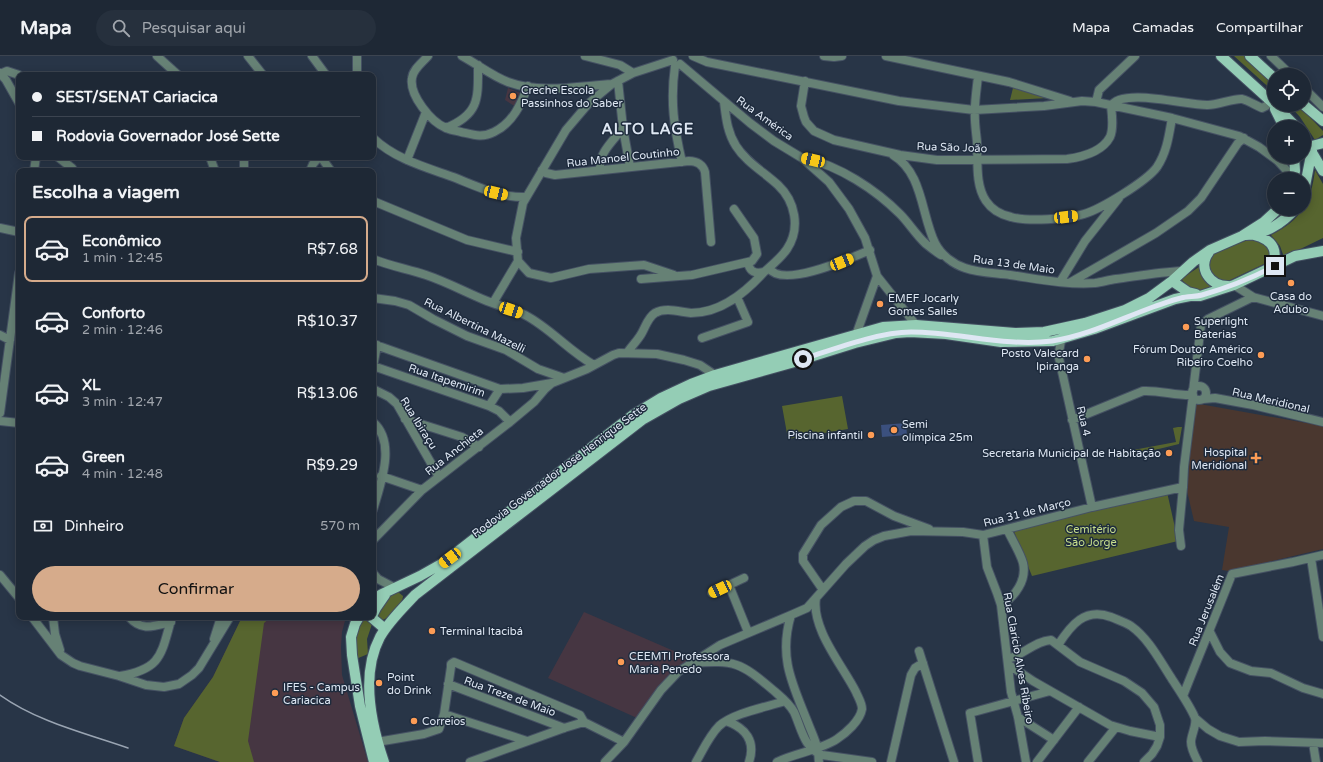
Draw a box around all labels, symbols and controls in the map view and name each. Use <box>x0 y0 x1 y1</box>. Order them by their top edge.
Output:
search box <box>96 10 376 46</box>
text: Mapa <box>20 17 72 39</box>
icon: search <box>110 17 132 39</box>
text: Pesquisar aqui <box>142 19 246 37</box>
text: Mapa <box>1072 19 1110 36</box>
text: Camadas <box>1132 19 1194 36</box>
text: Compartilhar <box>1216 19 1303 36</box>
map controls <box>1267 68 1311 216</box>
button: locate <box>1267 68 1311 112</box>
place label: Creche Escola Passinhos do Saber <box>521 84 623 110</box>
text: SEST/SENAT Cariacica <box>56 88 218 106</box>
marker: Creche Escola Passinhos do Saber <box>508 91 518 101</box>
street label: Rua América <box>734 93 796 143</box>
district label: ALTO LAGE <box>602 120 694 138</box>
button: + <box>1267 120 1311 164</box>
text: Rodovia Governador José Sette <box>56 127 280 145</box>
street label: Rua São João <box>916 140 988 155</box>
street label: Rua Manoel Coutinho <box>566 145 680 170</box>
car <box>800 151 826 169</box>
button: − <box>1267 172 1311 216</box>
text: Escolha a viagem <box>32 181 180 203</box>
car <box>483 184 509 202</box>
car <box>1053 210 1079 224</box>
icon: car <box>34 231 70 267</box>
text: Econômico <box>82 232 161 250</box>
text: R$7.68 <box>307 240 358 258</box>
text: 1 min · 12:45 <box>82 250 163 266</box>
car <box>829 252 855 272</box>
street label: Rua 13 de Maio <box>972 252 1056 277</box>
route end <box>1266 257 1284 275</box>
marker: Casa do Adubo <box>1286 278 1296 288</box>
place label: Casa do Adubo <box>1270 290 1312 316</box>
place label: EMEF Jocarly Gomes Salles <box>888 292 959 318</box>
street label: Rua Albertina Mazelli <box>422 295 528 356</box>
marker: EMEF Jocarly Gomes Salles <box>875 299 885 309</box>
car <box>498 300 524 320</box>
icon: car <box>34 303 70 339</box>
text: Conforto <box>82 304 145 322</box>
text: R$10.37 <box>296 312 358 330</box>
place label: Superlight Baterias <box>1194 315 1248 341</box>
text: 2 min · 12:46 <box>82 322 163 338</box>
marker: Superlight Baterias <box>1181 322 1191 332</box>
place label: Fórum Doutor Américo Ribeiro Coelho <box>1133 343 1253 369</box>
place label: Posto Valecard Ipiranga <box>1001 347 1079 373</box>
route start <box>794 350 812 368</box>
marker: Fórum Doutor Américo Ribeiro Coelho <box>1256 350 1266 360</box>
marker: Posto Valecard Ipiranga <box>1082 354 1092 364</box>
street label: Rua Itapemirim <box>407 361 487 400</box>
icon: car <box>34 375 70 411</box>
text: XL <box>82 376 101 394</box>
text: R$13.06 <box>296 384 358 402</box>
street label: Rua Meridional <box>1231 385 1311 416</box>
text: 3 min · 12:47 <box>82 394 163 410</box>
street label: Rua Ibiraçu <box>397 395 440 452</box>
street label: Rodovia Governador José Henrique Sette <box>470 401 649 540</box>
street label: Rua 4 <box>1074 405 1093 438</box>
place label: Semi olímpica 25m <box>902 418 973 444</box>
street label: Rua Anchieta <box>423 425 486 478</box>
marker: Semi olímpica 25m <box>889 425 899 435</box>
place label: Piscina infantil <box>788 429 863 442</box>
marker: Piscina infantil <box>866 430 876 440</box>
place label: Hospital Meridional <box>1191 446 1247 472</box>
icon: car <box>34 447 70 483</box>
place label: Secretaria Municipal de Habitação <box>982 447 1161 460</box>
text: Green <box>82 448 125 466</box>
marker: Secretaria Municipal de Habitação <box>1164 448 1174 458</box>
marker: Hospital Meridional <box>1250 452 1262 464</box>
text: R$9.29 <box>306 456 358 474</box>
text: 4 min · 12:48 <box>82 466 163 482</box>
street label: Rua 31 de Março <box>982 495 1072 530</box>
icon: cash <box>32 515 54 537</box>
text: Dinheiro <box>64 517 124 535</box>
text: 570 m <box>320 518 360 534</box>
park label: Cemitério São Jorge <box>1065 523 1117 549</box>
car <box>437 546 463 570</box>
button: Confirmar <box>32 566 360 612</box>
street label: Rua Jerusalém <box>1186 572 1227 648</box>
car <box>707 578 733 600</box>
street label: Rua Clarício Alves Ribeiro <box>1001 591 1037 725</box>
place label: Terminal Itacibá <box>440 625 523 638</box>
marker: Terminal Itacibá <box>427 626 437 636</box>
place label: CEEMTI Professora Maria Penedo <box>629 650 730 676</box>
marker: CEEMTI Professora Maria Penedo <box>616 657 626 667</box>
place label: Point do Drink <box>387 671 431 697</box>
street label: Rua Treze de Maio <box>462 674 558 719</box>
marker: Point do Drink <box>374 678 384 688</box>
place label: IFES - Campus Cariacica <box>283 681 360 707</box>
marker: IFES - Campus Cariacica <box>270 688 280 698</box>
place label: Correios <box>422 715 465 728</box>
marker: Correios <box>409 716 419 726</box>

